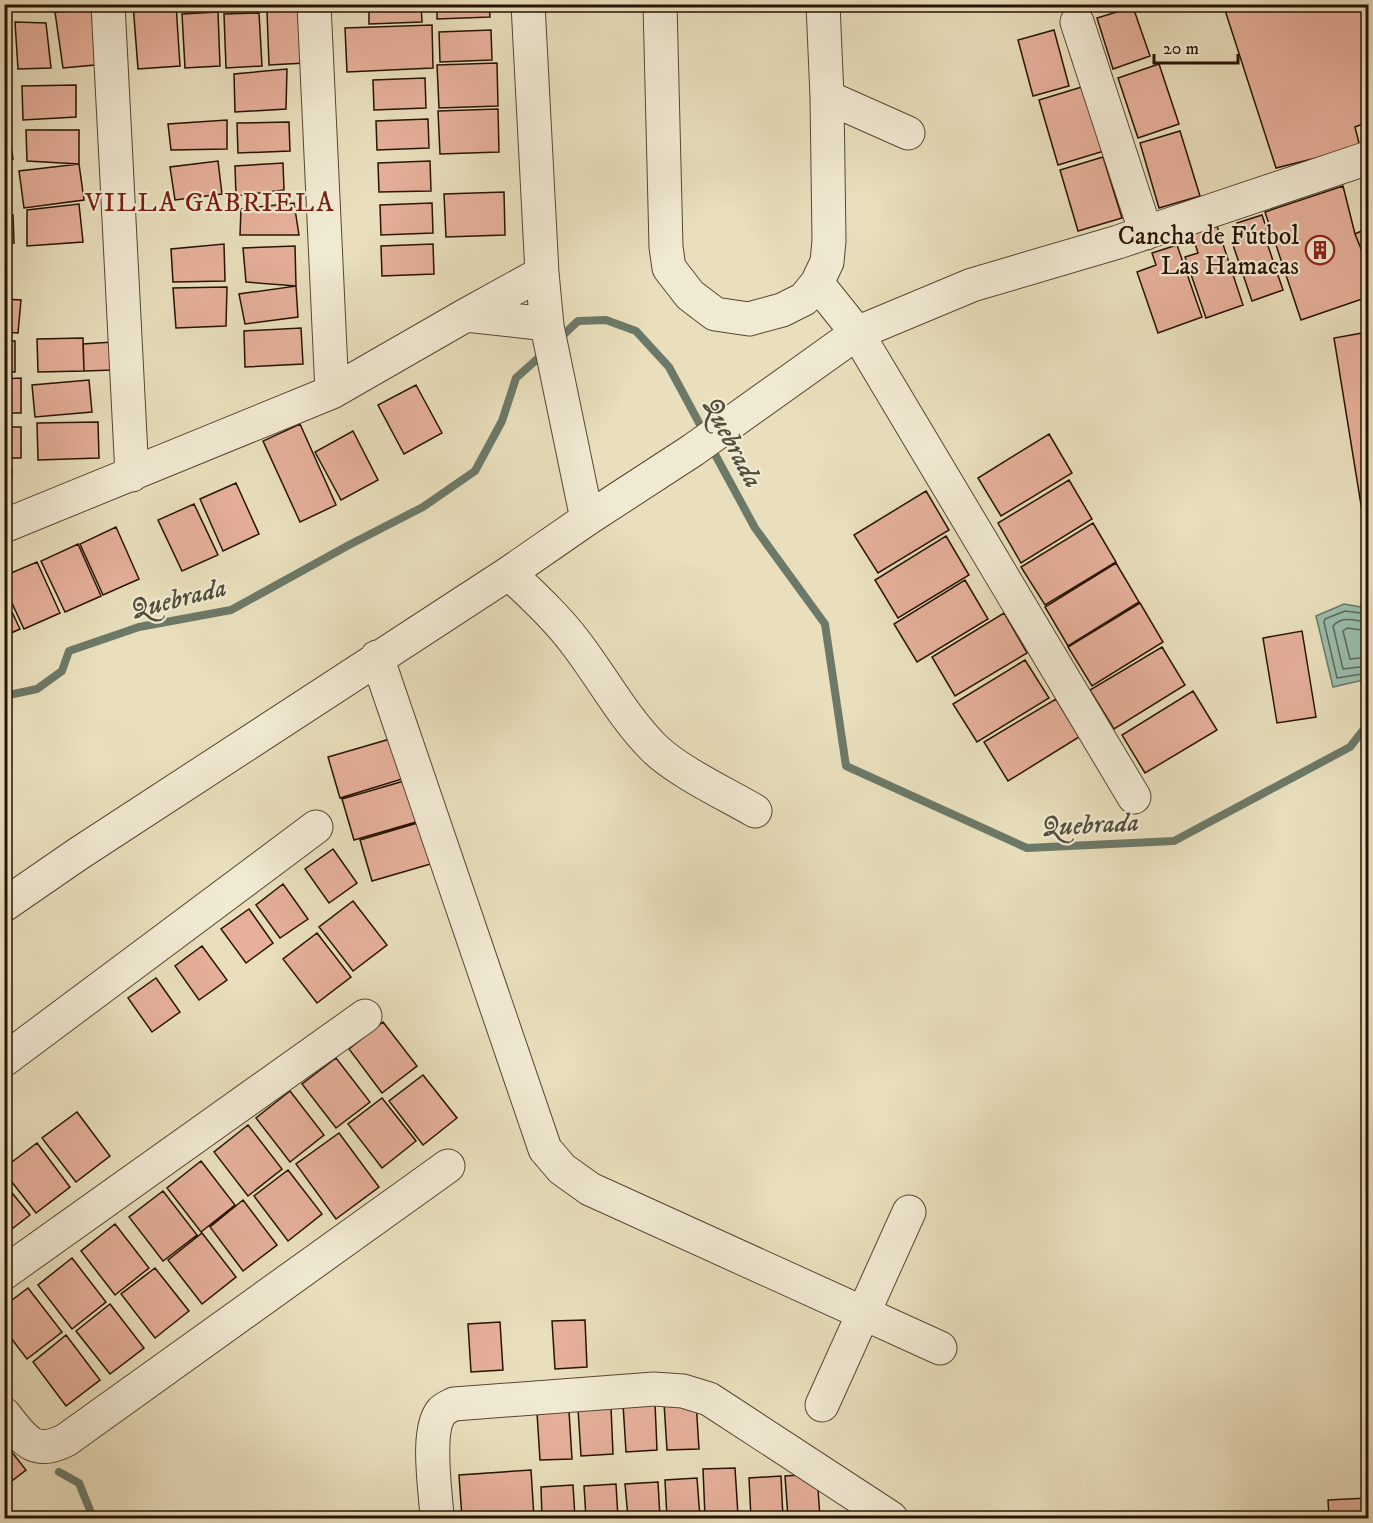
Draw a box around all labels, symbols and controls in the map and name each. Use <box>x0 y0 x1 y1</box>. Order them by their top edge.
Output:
scale bar <box>1154 27 1238 65</box>
text: 20 m <box>1163 38 1199 60</box>
district label: VILLA GABRIELA <box>84 186 335 220</box>
place label: Cancha de Fútbol Las Hamacas <box>1118 220 1299 283</box>
building icon: Cancha de Fútbol Las Hamacas <box>1304 234 1336 266</box>
water label: Quebrada <box>694 391 770 494</box>
water label: Quebrada <box>126 571 230 627</box>
water label: Quebrada <box>1040 805 1140 845</box>

